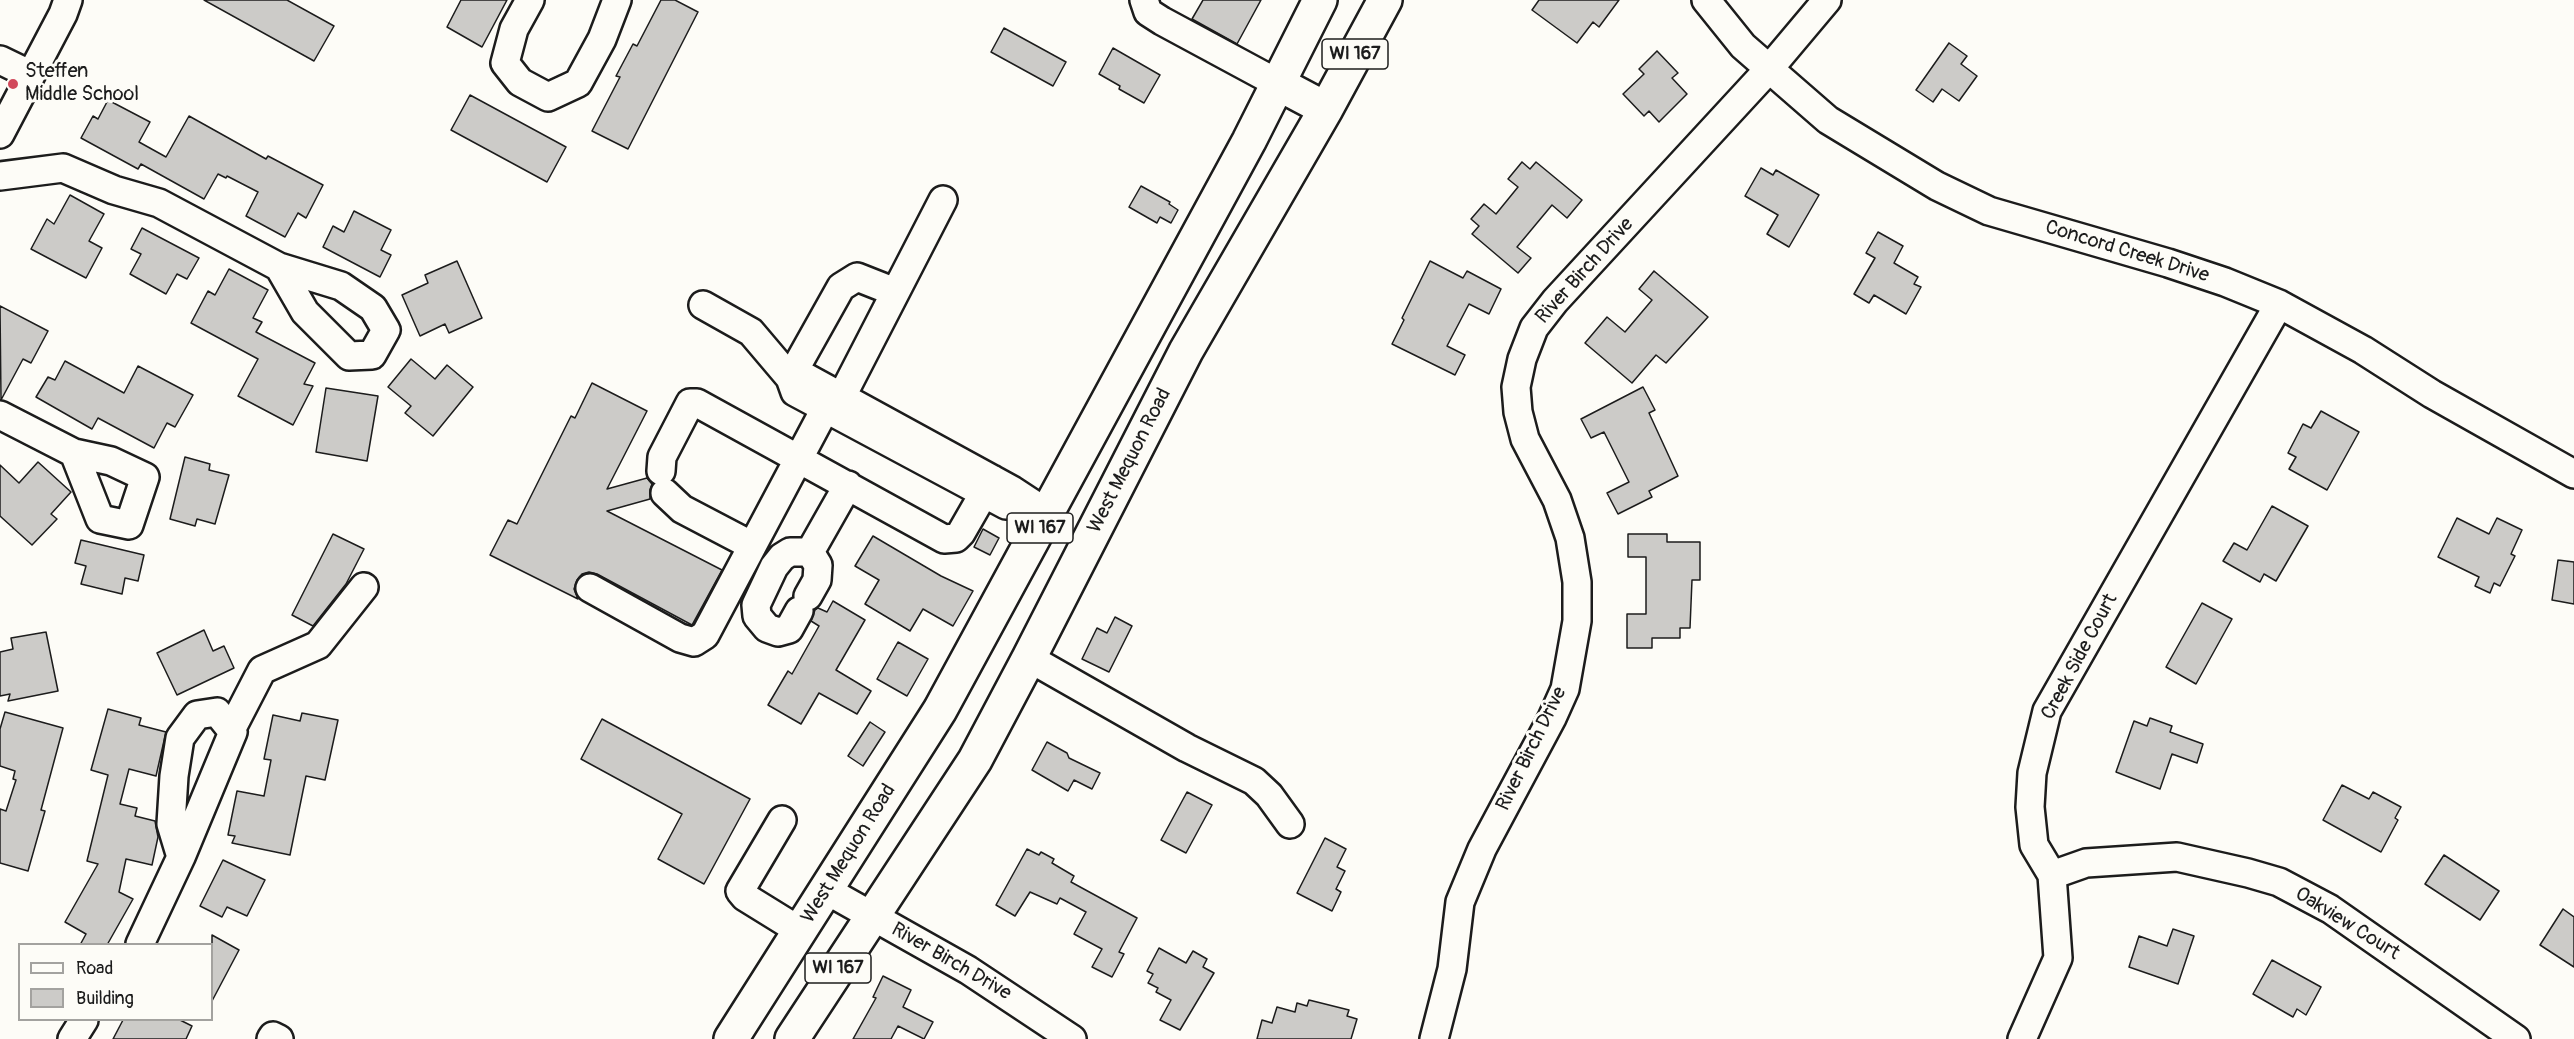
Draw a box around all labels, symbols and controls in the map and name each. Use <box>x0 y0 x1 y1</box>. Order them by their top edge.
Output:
road number: WI 167 <box>1322 39 1388 69</box>
place label: Steffen Middle School <box>25 60 139 107</box>
marker: Steffen Middle School <box>6 77 20 91</box>
street label: River Birch Drive <box>1531 213 1639 329</box>
street label: Concord Creek Drive <box>2042 216 2212 288</box>
street label: West Mequon Road <box>1083 384 1177 538</box>
road number: WI 167 <box>1007 513 1073 543</box>
street label: Creek Side Court <box>2037 590 2123 724</box>
street label: River Birch Drive <box>1492 683 1572 815</box>
street label: West Mequon Road <box>797 780 901 928</box>
street label: Oakview Court <box>2290 882 2404 966</box>
street label: River Birch Drive <box>887 918 1015 1006</box>
legend <box>18 943 213 1021</box>
road number: WI 167 <box>805 953 871 983</box>
text: Road <box>76 957 113 980</box>
text: Building <box>76 987 134 1010</box>

